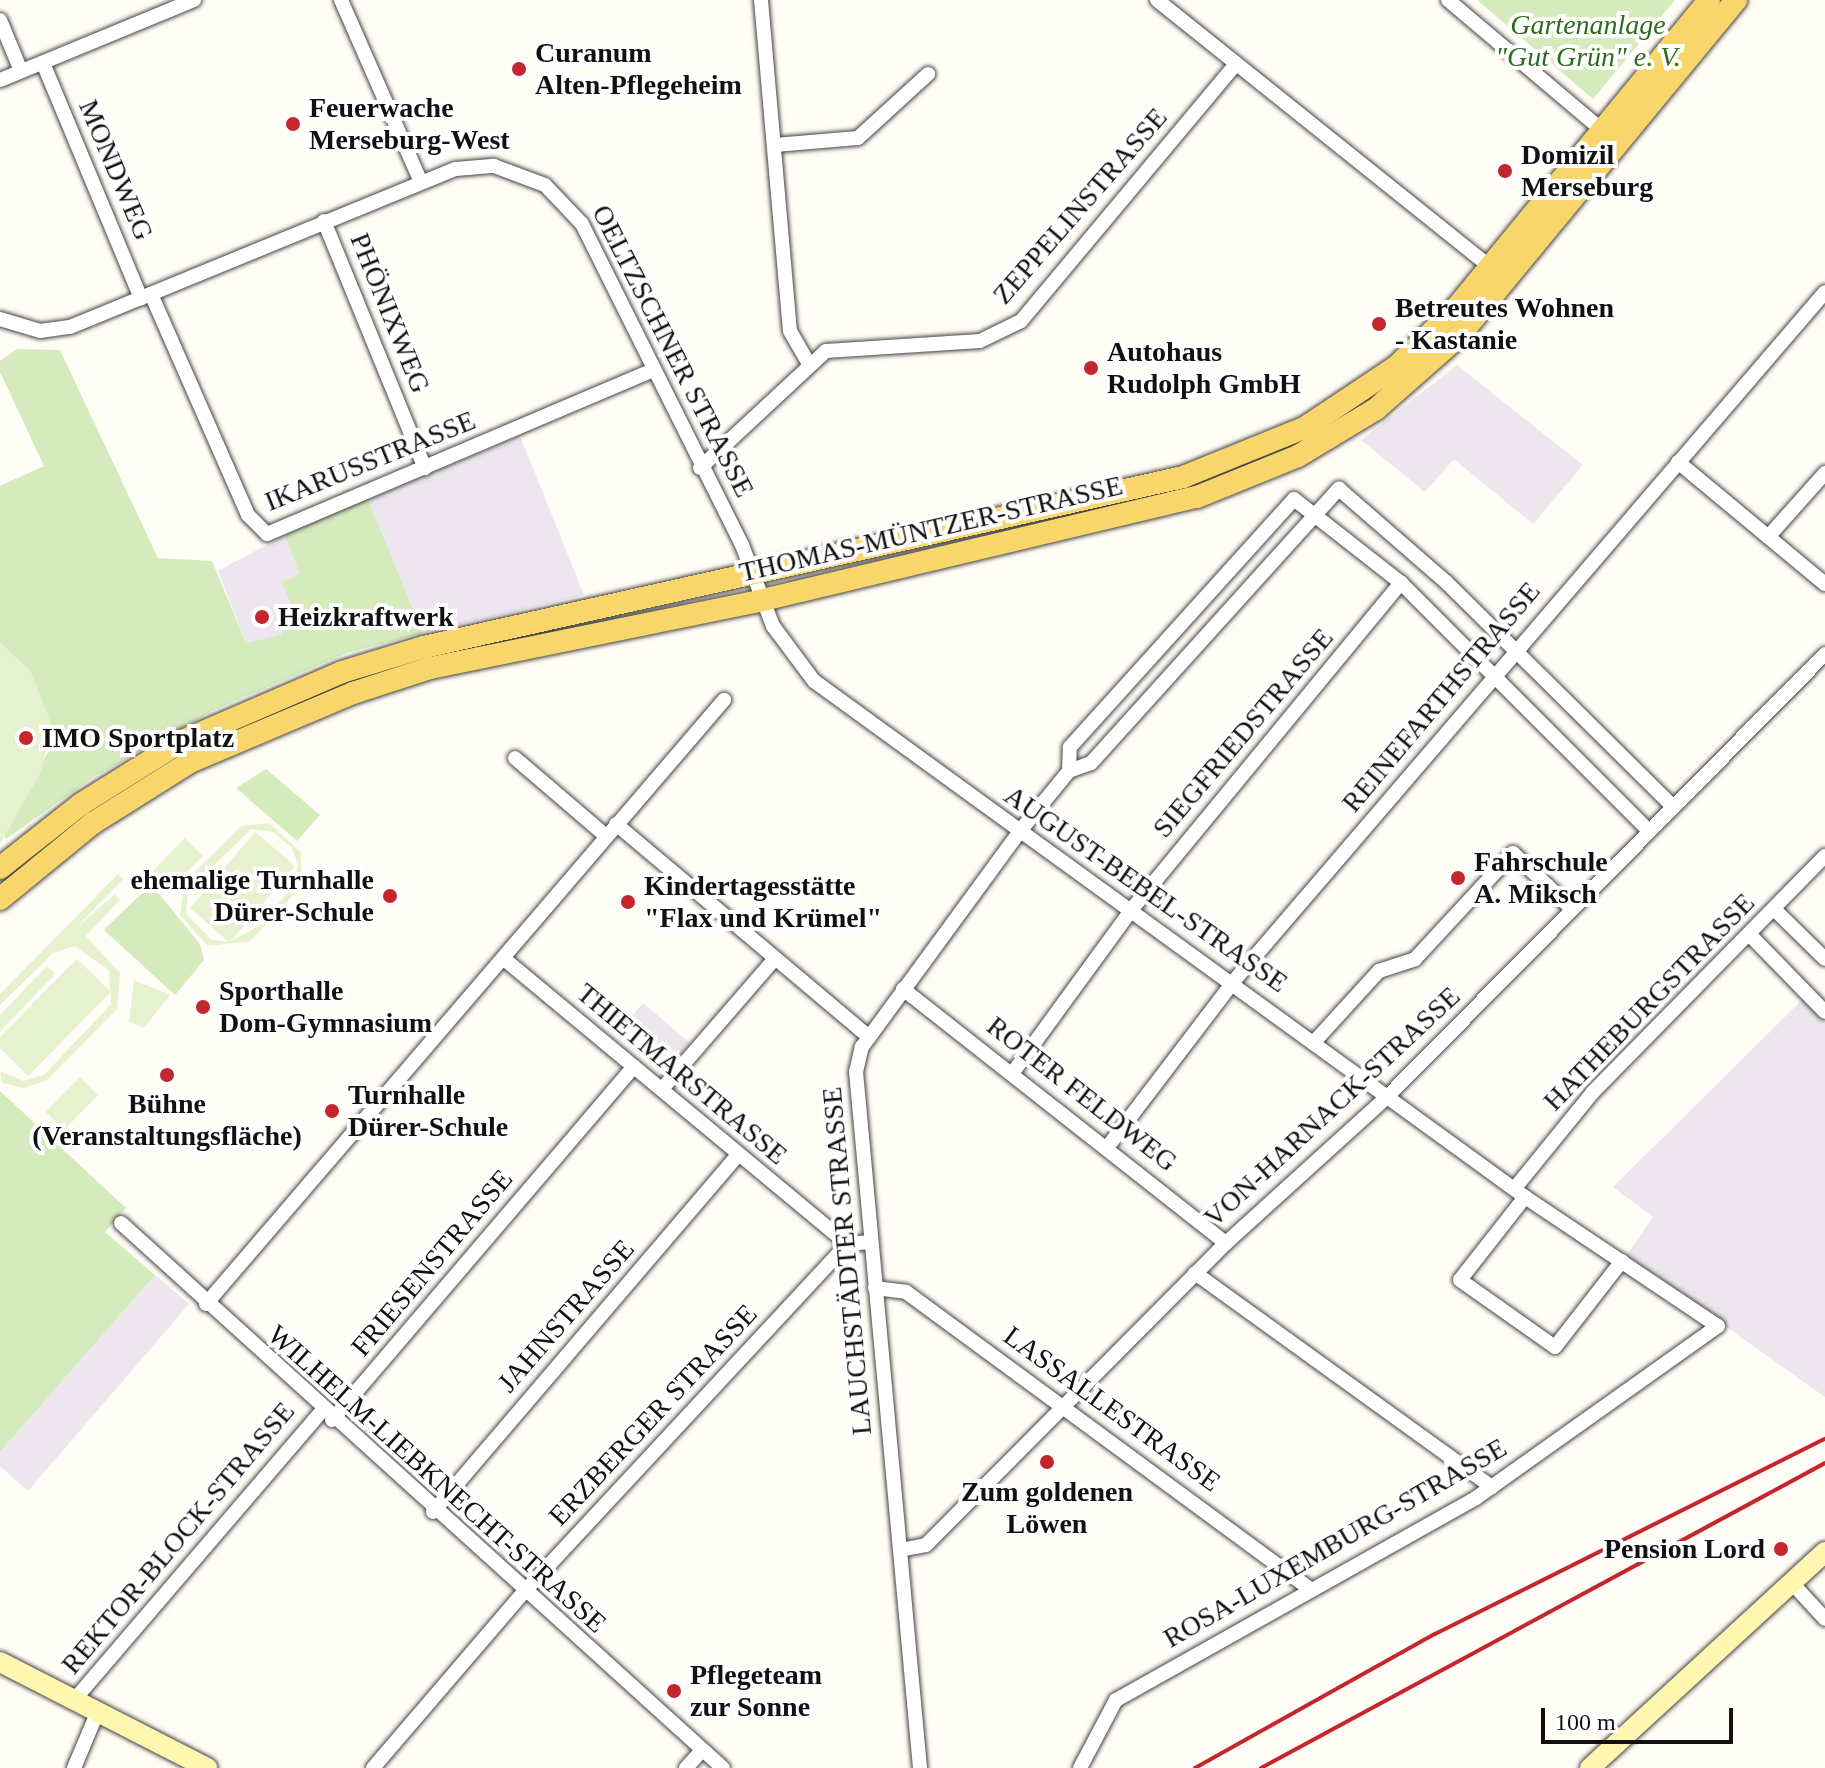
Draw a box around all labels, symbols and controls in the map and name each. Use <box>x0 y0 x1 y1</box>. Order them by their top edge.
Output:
park label: Gartenanlage "Gut Grün" e. V. <box>1495 8 1681 74</box>
place label: Curanum Alten-Pflegeheim <box>535 36 742 102</box>
marker: Curanum Alten-Pflegeheim <box>510 60 528 78</box>
place label: Feuerwache Merseburg-West <box>309 91 510 157</box>
street label: MONDWEG <box>71 95 161 245</box>
street label: ZEPPELINSTRASSE <box>986 101 1174 311</box>
marker: Feuerwache Merseburg-West <box>284 115 302 133</box>
place label: Domizil Merseburg <box>1521 138 1653 204</box>
marker: Domizil Merseburg <box>1496 162 1514 180</box>
street label: OELTZSCHNER STRASSE <box>585 199 761 503</box>
street label: PHÖNIXWEG <box>343 228 437 398</box>
place label: Betreutes Wohnen - Kastanie <box>1395 291 1615 357</box>
marker: Betreutes Wohnen - Kastanie <box>1370 315 1388 333</box>
place label: Autohaus Rudolph GmbH <box>1107 335 1301 401</box>
marker: Autohaus Rudolph GmbH <box>1082 359 1100 377</box>
street label: IKARUSSTRASSE <box>260 403 480 519</box>
street label: THOMAS-MÜNTZER-STRASSE <box>736 469 1126 589</box>
street label: REINEFARTHSTRASSE <box>1335 575 1547 819</box>
place label: Heizkraftwerk <box>278 600 454 634</box>
marker: Heizkraftwerk <box>253 608 271 626</box>
street label: SIEGFRIEDSTRASSE <box>1146 621 1340 845</box>
place label: IMO Sportplatz <box>42 721 234 755</box>
marker: IMO Sportplatz <box>17 729 35 747</box>
street label: AUGUST-BEBEL-STRASSE <box>998 778 1294 1000</box>
place label: Fahrschule A. Miksch <box>1474 845 1608 911</box>
place label: ehemalige Turnhalle Dürer-Schule <box>130 863 374 929</box>
place label: Kindertagesstätte "Flax und Krümel" <box>644 869 882 935</box>
marker: Fahrschule A. Miksch <box>1449 869 1467 887</box>
street label: HATHEBURGSTRASSE <box>1536 886 1762 1118</box>
marker: ehemalige Turnhalle Dürer-Schule <box>381 887 399 905</box>
marker: Kindertagesstätte "Flax und Krümel" <box>619 893 637 911</box>
place label: Sporthalle Dom-Gymnasium <box>219 974 432 1040</box>
street label: THIETMARSTRASSE <box>570 976 794 1172</box>
street label: VON-HARNACK-STRASSE <box>1197 980 1467 1234</box>
marker: Sporthalle Dom-Gymnasium <box>194 998 212 1016</box>
street label: ROTER FELDWEG <box>980 1009 1184 1179</box>
marker: Bühne (Veranstaltungsfläche) <box>158 1066 176 1084</box>
place label: Turnhalle Dürer-Schule <box>348 1078 508 1144</box>
street label: LAUCHSTÄDTER STRASSE <box>815 1086 879 1436</box>
place label: Bühne (Veranstaltungsfläche) <box>32 1087 302 1153</box>
marker: Turnhalle Dürer-Schule <box>323 1102 341 1120</box>
street label: FRIESENSTRASSE <box>344 1163 520 1363</box>
street label: JAHNSTRASSE <box>491 1233 641 1399</box>
street label: ERZBERGER STRASSE <box>542 1297 764 1533</box>
street label: WILHELM-LIEBKNECHT-STRASSE <box>261 1318 613 1640</box>
street label: LASSALLESTRASSE <box>997 1319 1227 1499</box>
street label: REKTOR-BLOCK-STRASSE <box>54 1395 302 1681</box>
street label: ROSA-LUXEMBURG-STRASSE <box>1158 1431 1512 1655</box>
marker: Zum goldenen Löwen <box>1038 1453 1056 1471</box>
place label: Zum goldenen Löwen <box>961 1475 1133 1541</box>
place label: Pension Lord <box>1604 1532 1765 1566</box>
marker: Pension Lord <box>1772 1540 1790 1558</box>
place label: Pflegeteam zur Sonne <box>690 1658 822 1724</box>
marker: Pflegeteam zur Sonne <box>665 1682 683 1700</box>
scale bar <box>1545 1692 1737 1742</box>
text: 100 m <box>1555 1709 1616 1735</box>

